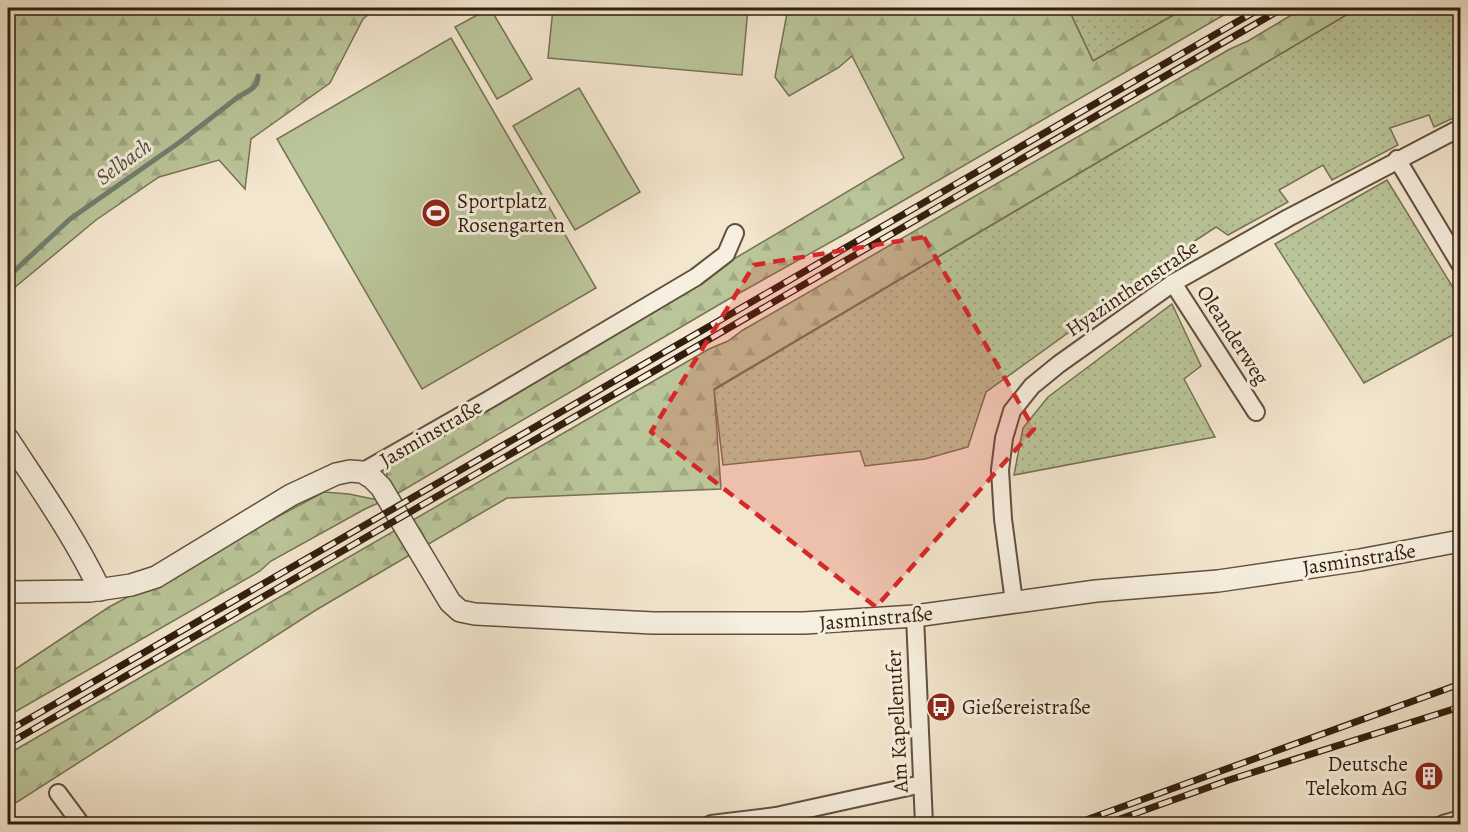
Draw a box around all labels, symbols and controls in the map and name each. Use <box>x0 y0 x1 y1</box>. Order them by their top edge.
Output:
water label: Selbach <box>89 131 158 192</box>
place label: Sportplatz Rosengarten <box>457 187 565 239</box>
sports icon: Sportplatz Rosengarten <box>420 197 452 229</box>
street label: Hyazinthenstraße <box>1060 233 1204 343</box>
street label: Oleanderweg <box>1190 280 1276 391</box>
street label: Jasminstraße <box>375 392 487 474</box>
street label: Jasminstraße <box>1300 536 1418 582</box>
street label: Jasminstraße <box>818 599 934 637</box>
street label: Am Kapellenufer <box>879 649 915 794</box>
bus stop icon: Gießereistraße <box>925 691 957 723</box>
place label: Gießereistraße <box>962 693 1091 721</box>
place label: Deutsche Telekom AG <box>1306 750 1408 802</box>
building icon: Deutsche Telekom AG <box>1413 760 1445 792</box>

